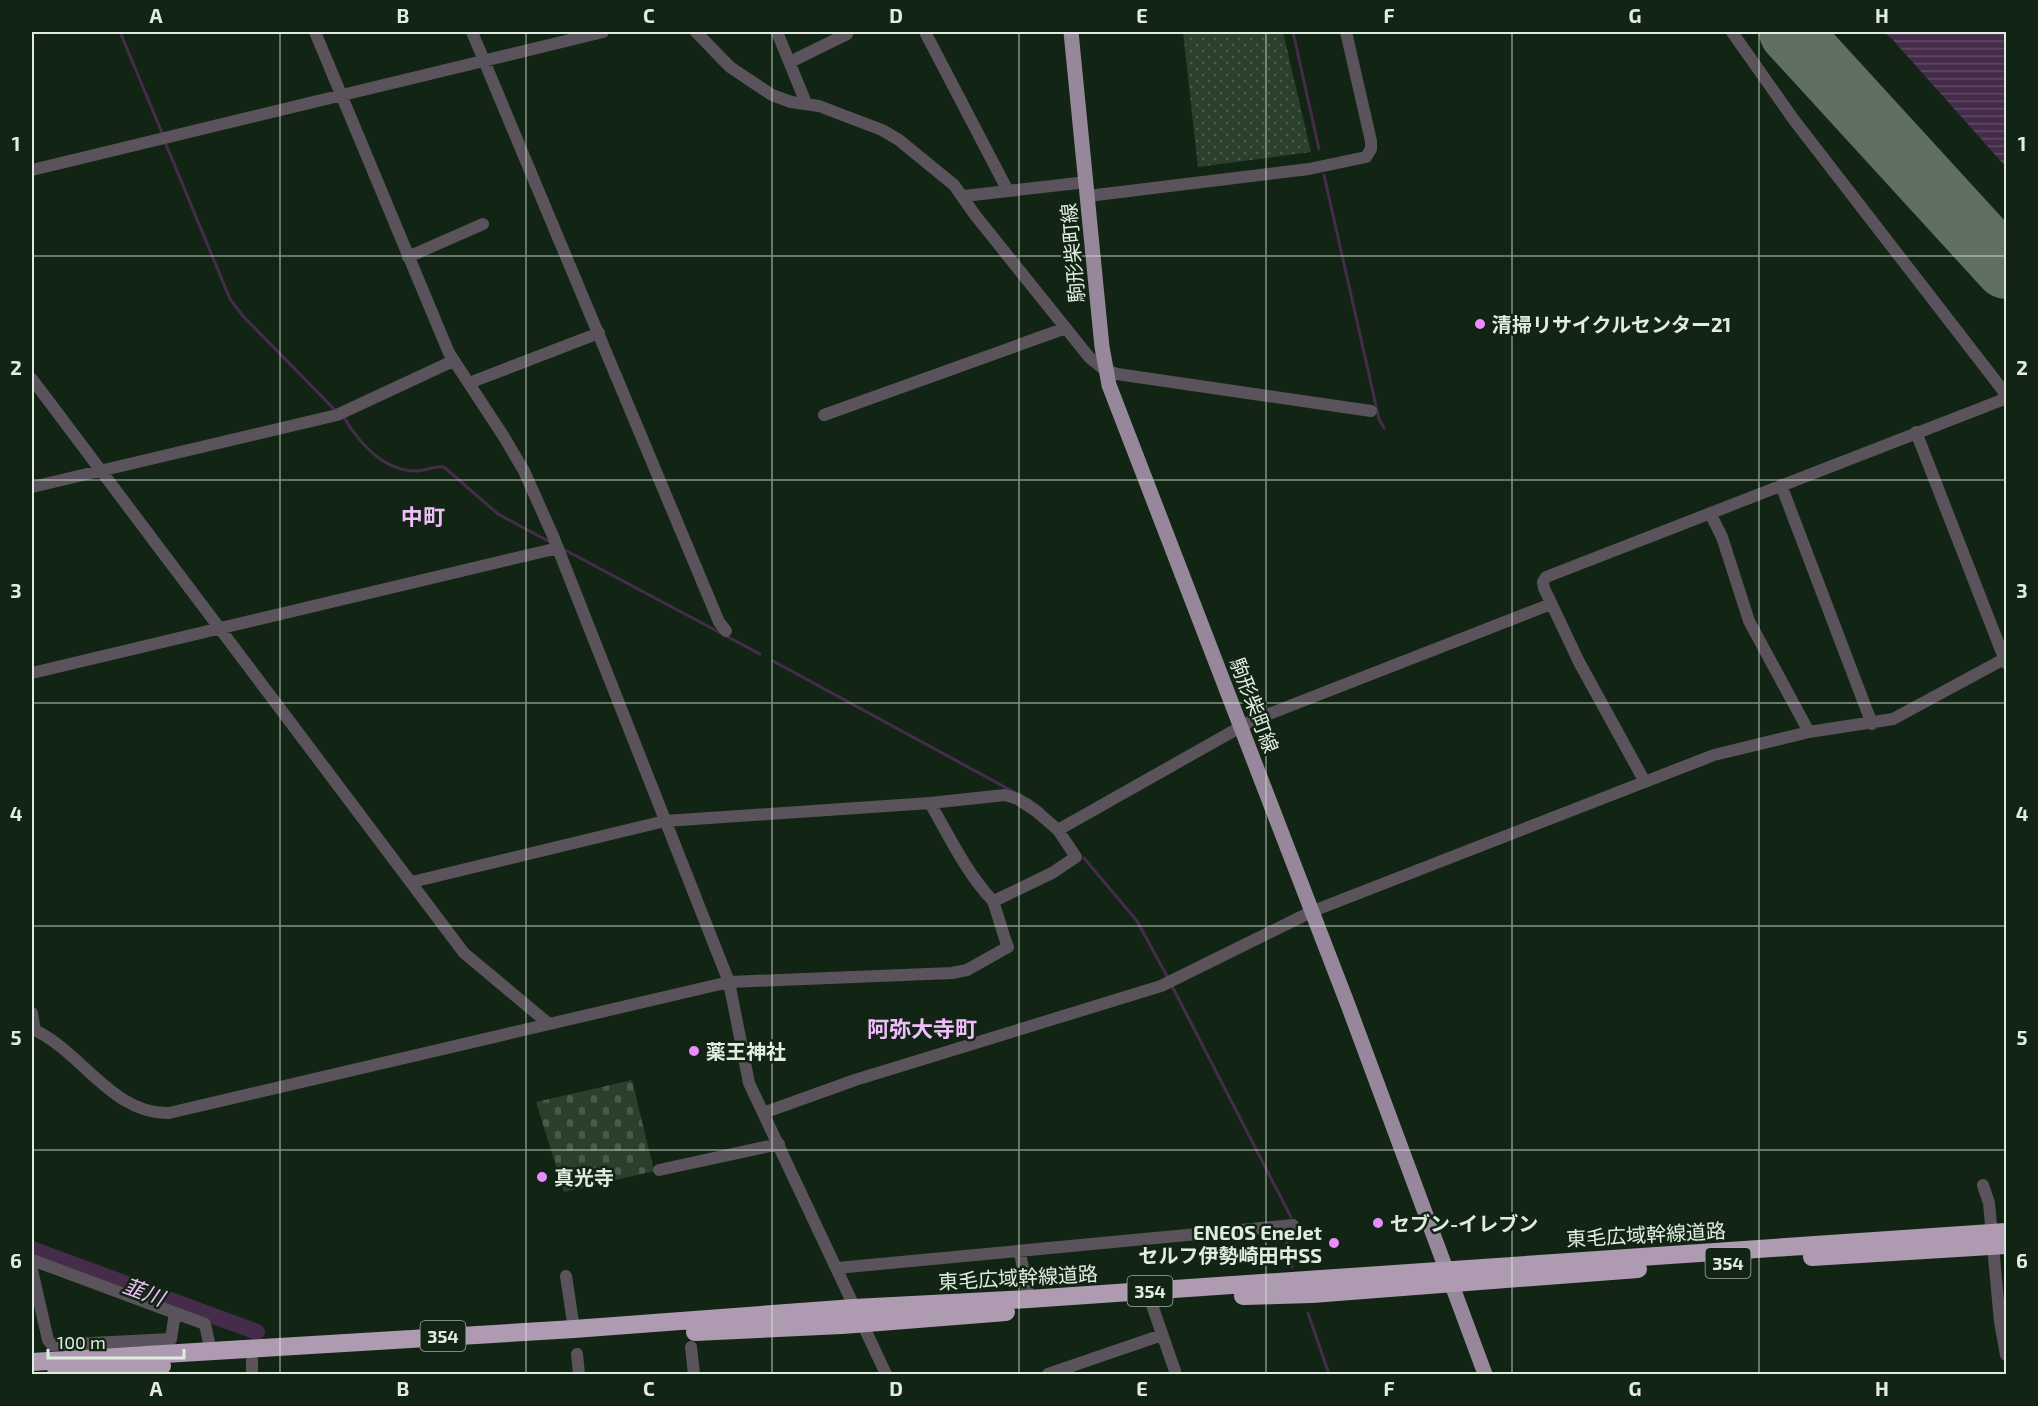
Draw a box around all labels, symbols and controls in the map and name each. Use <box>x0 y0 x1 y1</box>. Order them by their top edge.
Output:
text: A <box>149 3 163 27</box>
text: B <box>397 3 409 27</box>
text: C <box>643 3 655 27</box>
text: D <box>889 3 903 27</box>
text: E <box>1136 3 1148 27</box>
text: F <box>1383 3 1395 27</box>
text: G <box>1629 3 1641 27</box>
text: H <box>1875 3 1889 27</box>
text: 1 <box>12 131 20 155</box>
text: 1 <box>2018 131 2026 155</box>
street label: 駒形柴町線 <box>1056 202 1088 304</box>
place label: 清掃リサイクルセンター21 <box>1492 312 1731 336</box>
marker: 清掃リサイクルセンター21 <box>1473 317 1487 331</box>
text: 2 <box>10 355 22 379</box>
text: 2 <box>2016 355 2028 379</box>
district label: 中町 <box>401 503 445 529</box>
text: 3 <box>10 578 22 602</box>
text: 3 <box>2016 578 2028 602</box>
street label: 駒形柴町線 <box>1226 654 1284 756</box>
text: 4 <box>10 801 23 825</box>
text: 4 <box>2016 801 2029 825</box>
district label: 阿弥大寺町 <box>867 1015 977 1041</box>
text: 5 <box>10 1025 22 1049</box>
text: 5 <box>2016 1025 2028 1049</box>
place label: 薬王神社 <box>706 1039 786 1063</box>
marker: 薬王神社 <box>687 1044 701 1058</box>
place label: 真光寺 <box>554 1165 614 1189</box>
marker: 真光寺 <box>535 1170 549 1184</box>
place label: セブン-イレブン <box>1390 1211 1538 1235</box>
marker: セブン-イレブン <box>1371 1216 1385 1230</box>
street label: 東毛広域幹線道路 <box>1565 1218 1727 1250</box>
place label: ENEOS EneJet セルフ伊勢崎田中SS <box>1139 1220 1322 1267</box>
marker: ENEOS EneJet セルフ伊勢崎田中SS <box>1327 1236 1341 1250</box>
text: 6 <box>10 1248 22 1272</box>
road number: 354 <box>1706 1248 1750 1278</box>
text: 6 <box>2016 1248 2028 1272</box>
street label: 東毛広域幹線道路 <box>937 1261 1099 1293</box>
water label: 韮川 <box>120 1272 170 1311</box>
road number: 354 <box>1128 1276 1172 1306</box>
road number: 354 <box>420 1321 466 1351</box>
scale bar <box>48 1322 184 1360</box>
text: 100 m <box>57 1331 106 1353</box>
text: A <box>149 1376 163 1400</box>
text: B <box>397 1376 409 1400</box>
text: C <box>643 1376 655 1400</box>
text: D <box>889 1376 903 1400</box>
text: E <box>1136 1376 1148 1400</box>
text: F <box>1383 1376 1395 1400</box>
text: G <box>1629 1376 1641 1400</box>
text: H <box>1875 1376 1889 1400</box>

